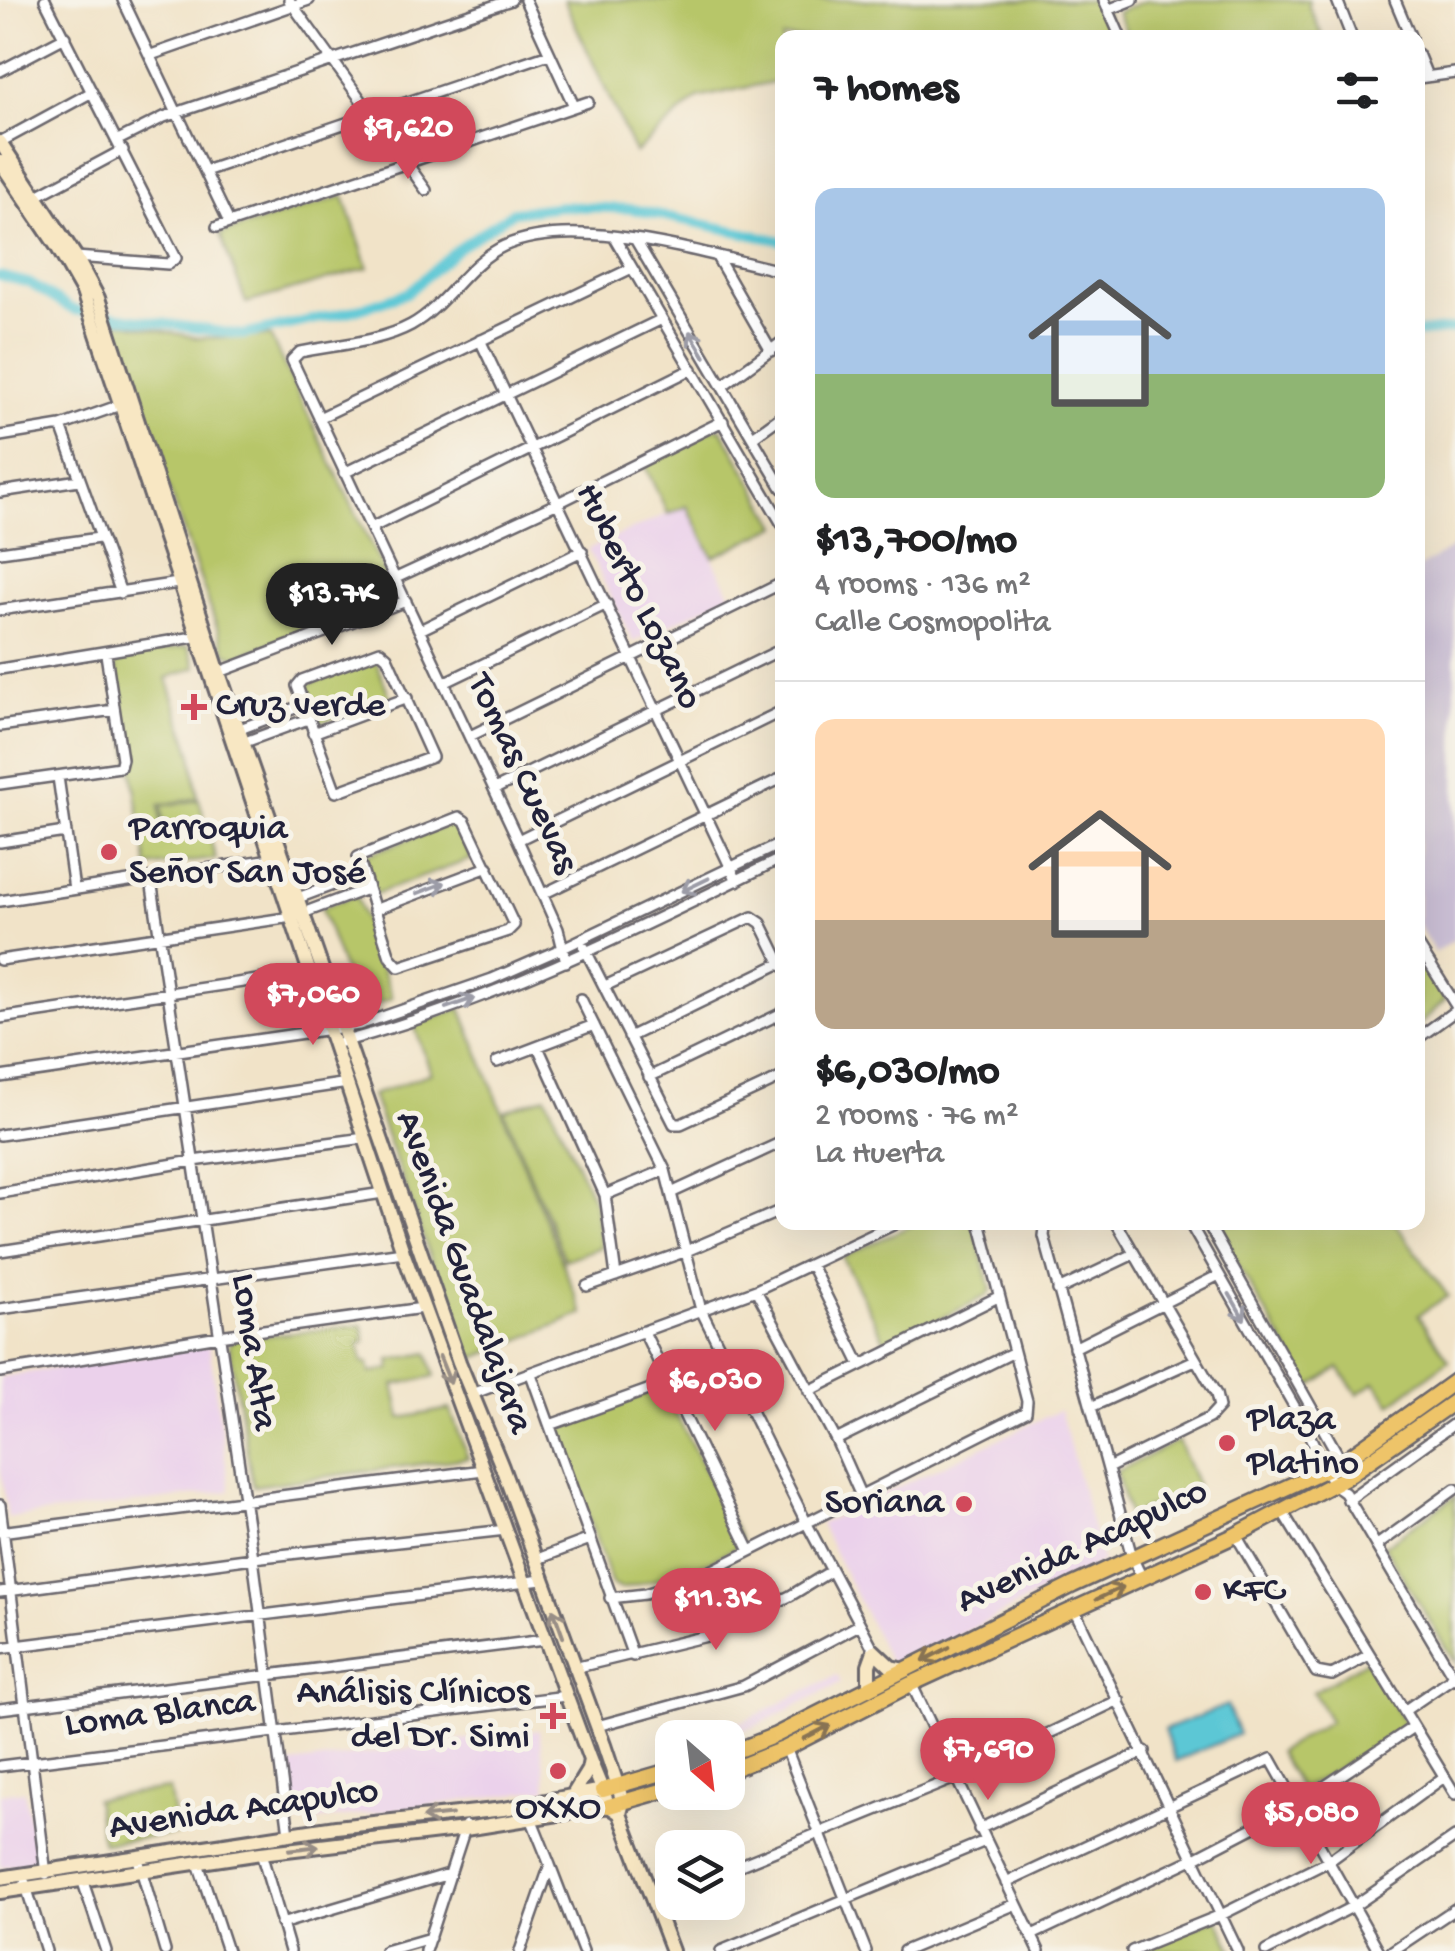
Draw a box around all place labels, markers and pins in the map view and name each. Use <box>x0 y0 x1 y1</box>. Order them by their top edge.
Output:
pin: $9,620 <box>327 97 489 182</box>
pin: $13.7K <box>251 563 413 648</box>
place label: Cruz verde <box>216 685 386 729</box>
marker: Cruz verde <box>181 694 207 720</box>
place label: Parroquia Señor San José <box>128 808 366 896</box>
marker: Parroquia Señor San José <box>98 841 120 863</box>
pin: $7,060 <box>232 963 394 1048</box>
pin: $6,030 <box>634 1349 796 1434</box>
place label: Plaza Platino <box>1246 1399 1359 1487</box>
marker: Plaza Platino <box>1216 1432 1238 1454</box>
place label: Soriana <box>825 1482 946 1526</box>
marker: Soriana <box>953 1493 975 1515</box>
pin: $11.3K <box>635 1568 797 1653</box>
place label: KFC <box>1223 1570 1286 1614</box>
marker: KFC <box>1192 1581 1214 1603</box>
place label: Análisis Clínicos del Dr. Simi <box>296 1672 531 1760</box>
marker: Análisis Clínicos del Dr. Simi <box>540 1703 566 1729</box>
pin: $7,690 <box>907 1718 1069 1803</box>
marker: OXXO <box>547 1760 569 1782</box>
pin: $5,080 <box>1230 1782 1392 1867</box>
place label: OXXO <box>515 1788 601 1832</box>

